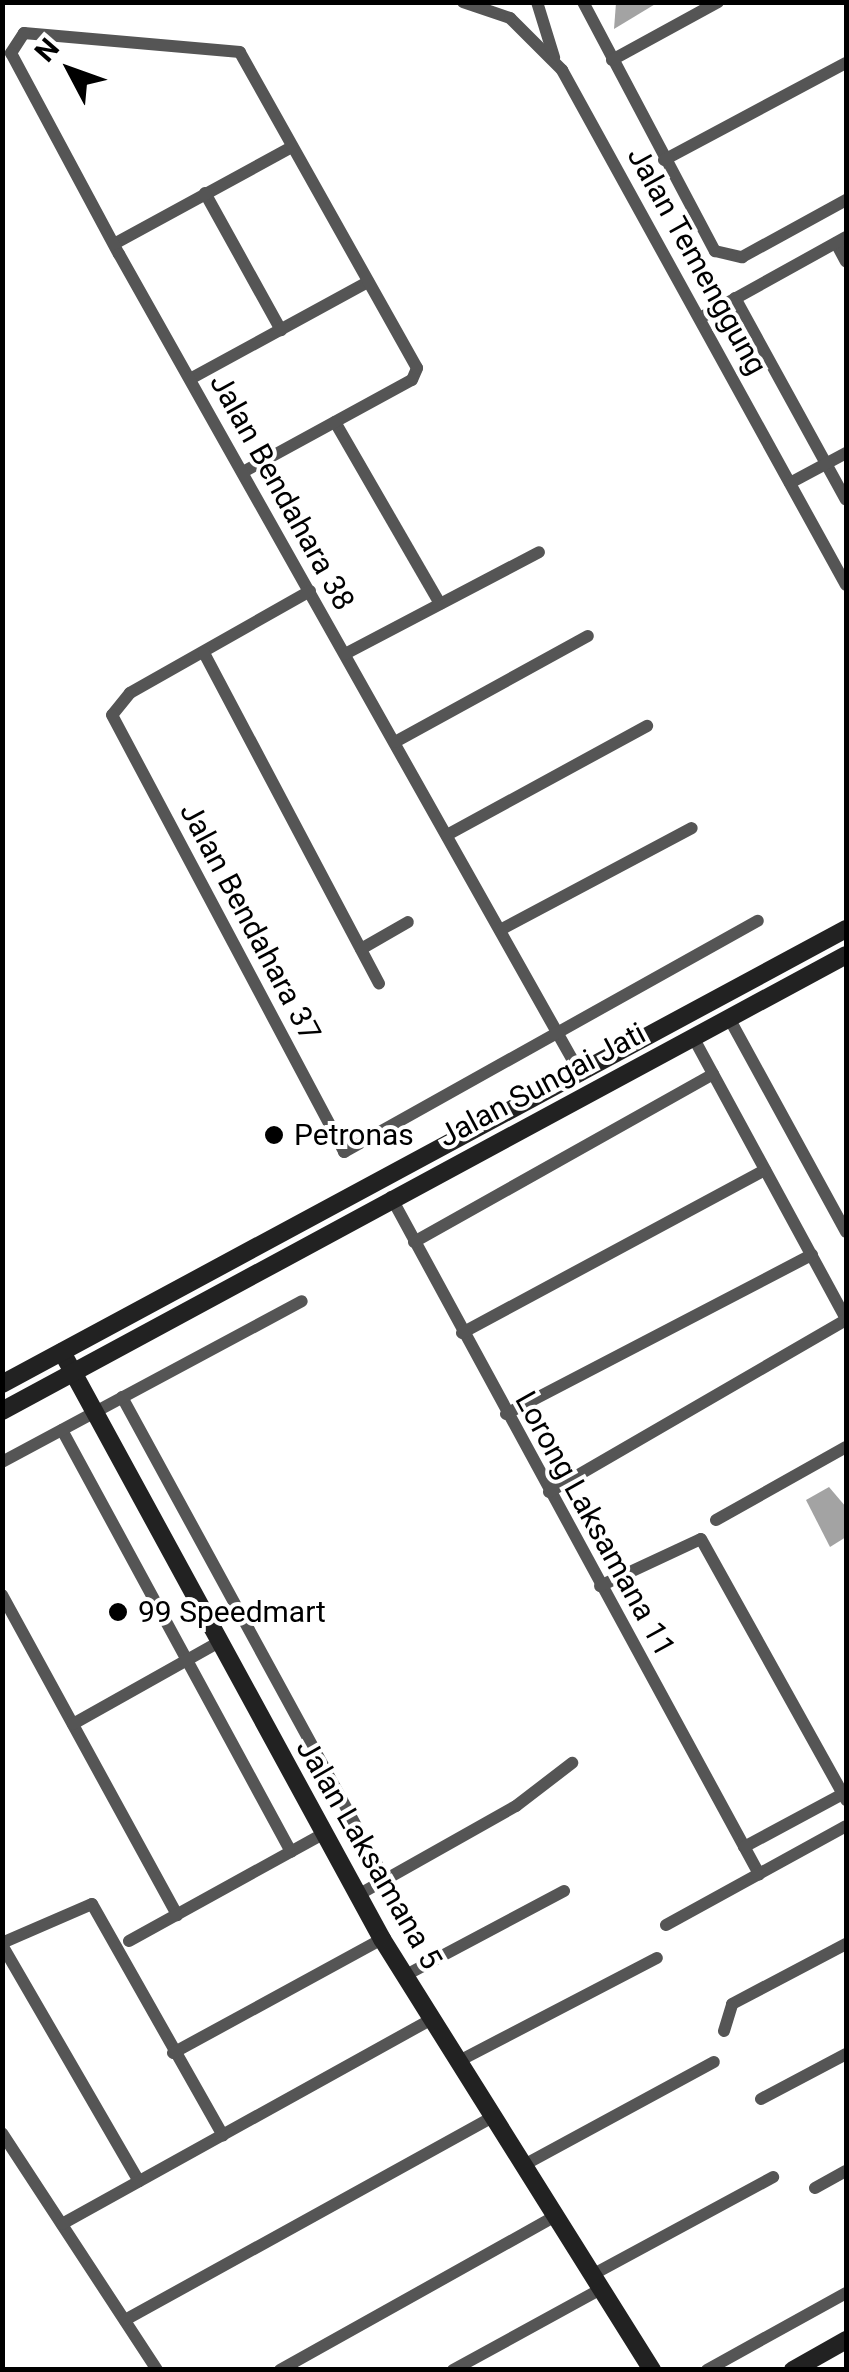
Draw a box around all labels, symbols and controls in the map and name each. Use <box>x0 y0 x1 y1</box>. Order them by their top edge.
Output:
north arrow <box>20 20 120 120</box>
text: N <box>28 32 66 68</box>
street label: Jalan Temenggung <box>619 141 775 381</box>
street label: Jalan Bendahara 38 <box>202 367 362 617</box>
street label: Jalan Bendahara 37 <box>172 797 328 1047</box>
street label: Jalan Sungai Jati <box>432 1015 652 1155</box>
place label: Petronas <box>294 1117 414 1153</box>
marker: Petronas <box>263 1124 285 1146</box>
street label: Lorong Laksamana 11 <box>507 1385 683 1663</box>
place label: 99 Speedmart <box>138 1594 326 1630</box>
marker: 99 Speedmart <box>107 1601 129 1623</box>
street label: Jalan Laksamana 5 <box>288 1733 450 1975</box>

